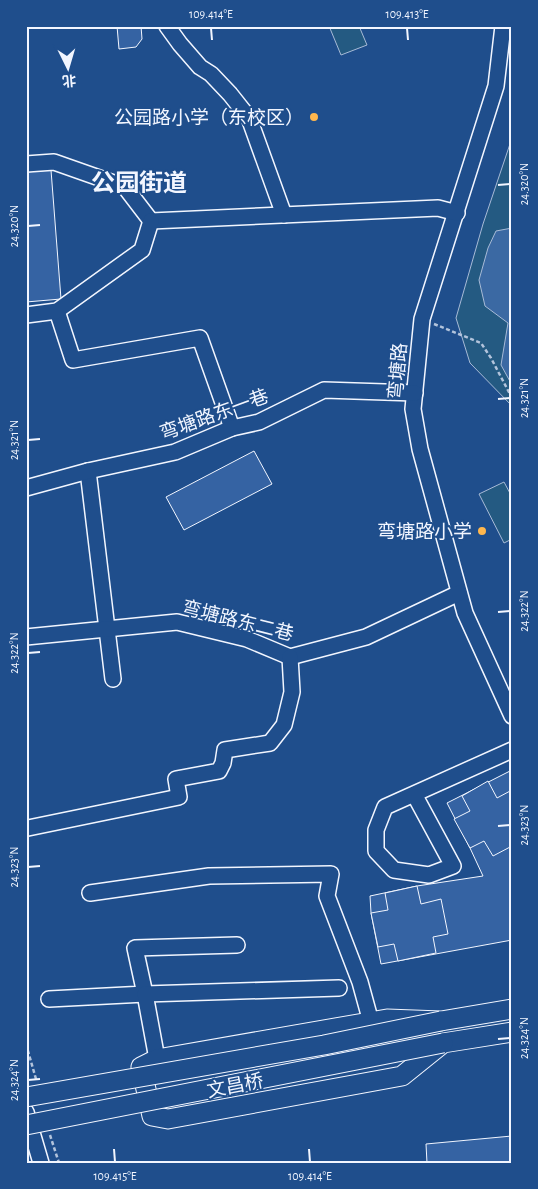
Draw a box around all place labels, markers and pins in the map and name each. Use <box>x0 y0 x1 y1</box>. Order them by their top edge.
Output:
place label: 公园路小学（东校区） <box>114 107 304 128</box>
marker: 公园路小学（东校区） <box>308 111 320 123</box>
place label: 弯塘路小学 <box>377 521 472 542</box>
marker: 弯塘路小学 <box>476 525 488 537</box>

